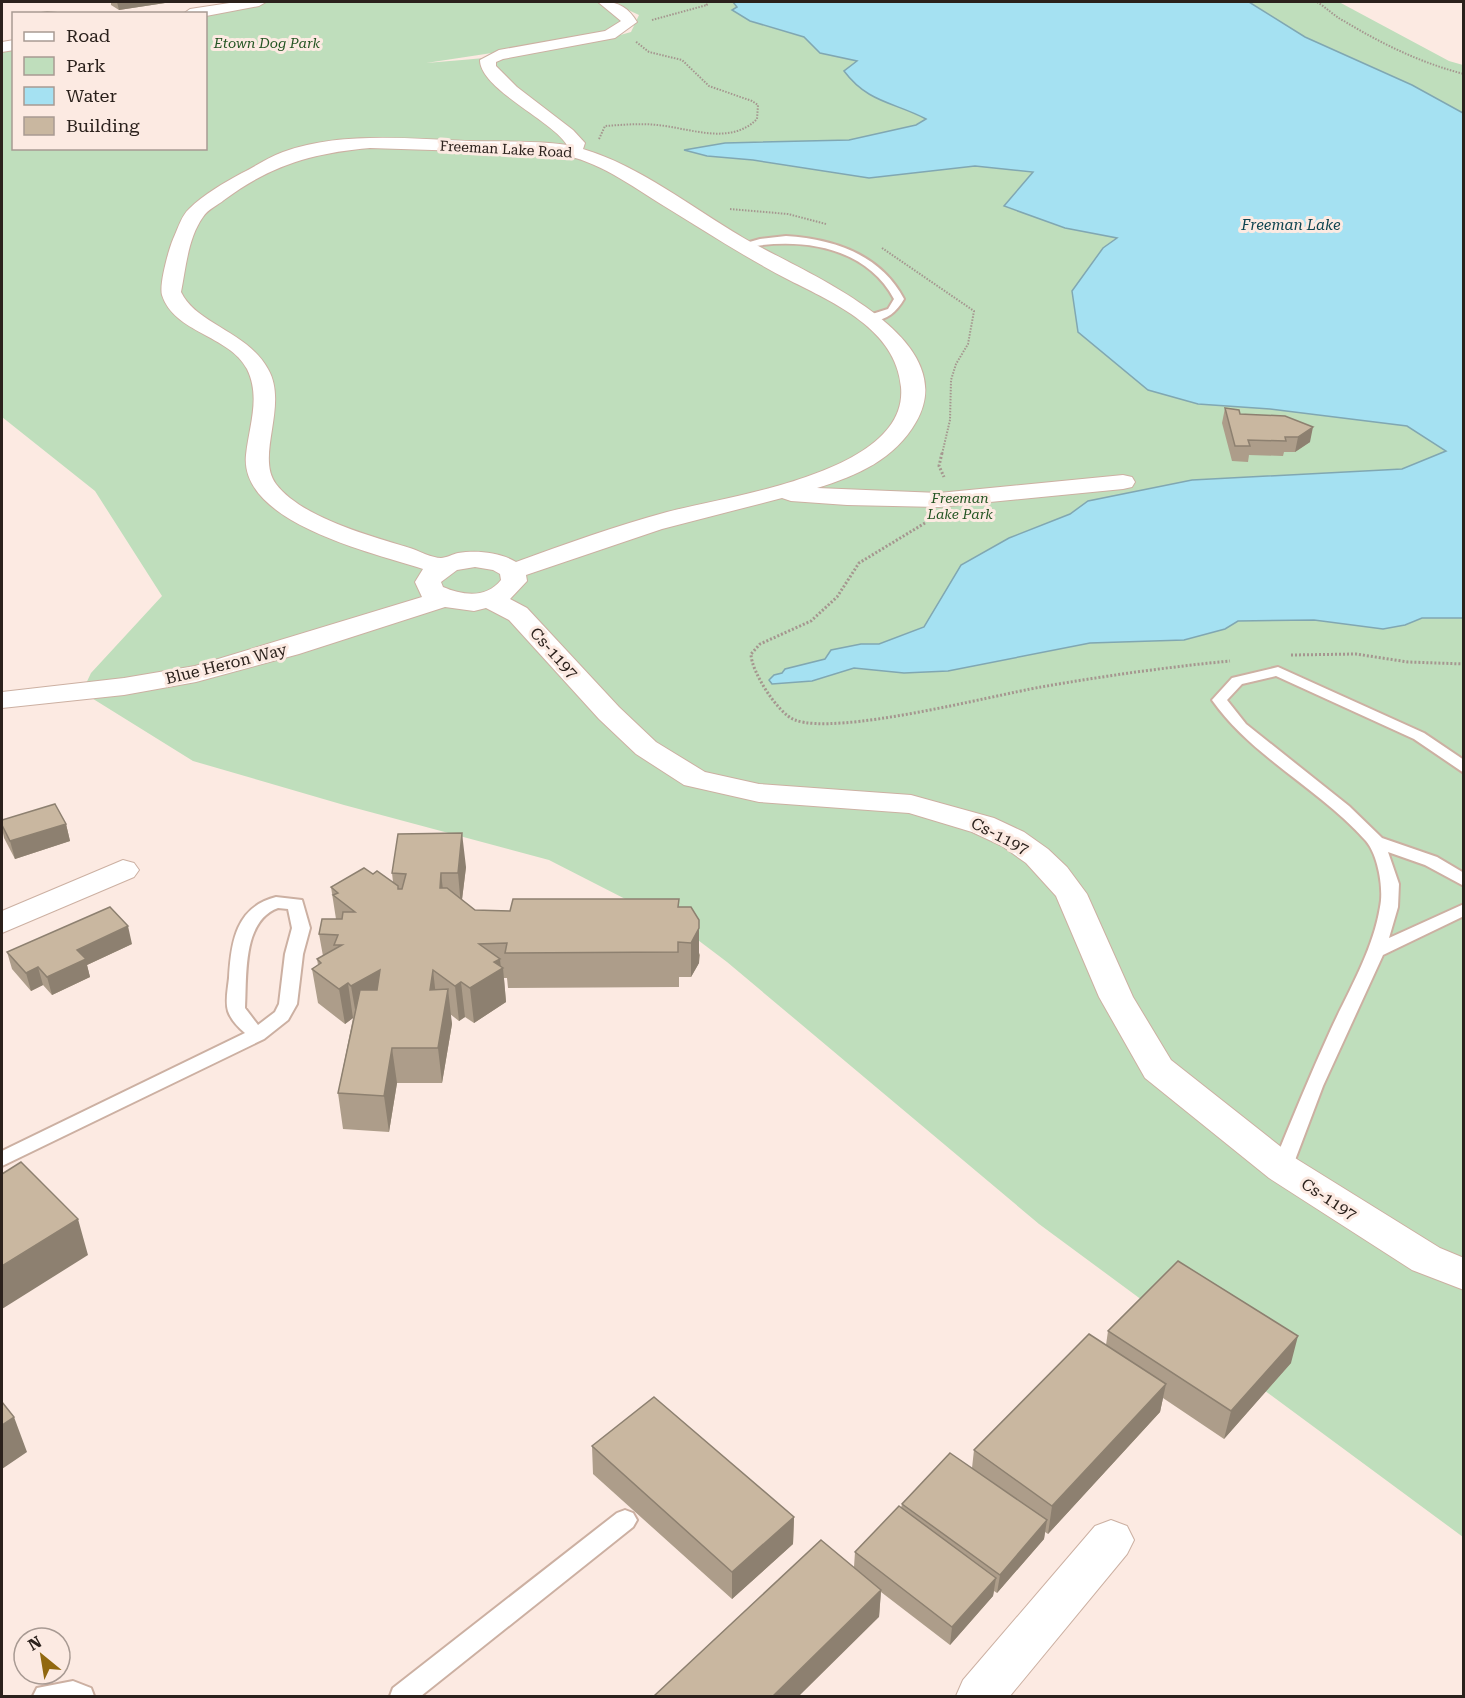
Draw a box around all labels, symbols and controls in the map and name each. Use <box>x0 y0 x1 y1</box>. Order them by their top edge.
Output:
legend <box>12 12 207 150</box>
text: Road <box>66 25 111 46</box>
park label: Etown Dog Park <box>213 35 321 51</box>
text: Park <box>66 55 106 76</box>
text: Water <box>66 85 117 106</box>
text: Building <box>66 115 140 136</box>
street label: Freeman Lake Road <box>439 138 573 160</box>
water label: Freeman Lake <box>1240 216 1341 234</box>
park label: Freeman Lake Park <box>926 490 993 522</box>
street label: Cs-1197 <box>526 624 582 682</box>
street label: Blue Heron Way <box>163 640 289 688</box>
street label: Cs-1197 <box>968 813 1032 859</box>
street label: Cs-1197 <box>1298 1174 1360 1224</box>
north arrow <box>12 1626 72 1686</box>
text: N <box>25 1632 45 1655</box>

